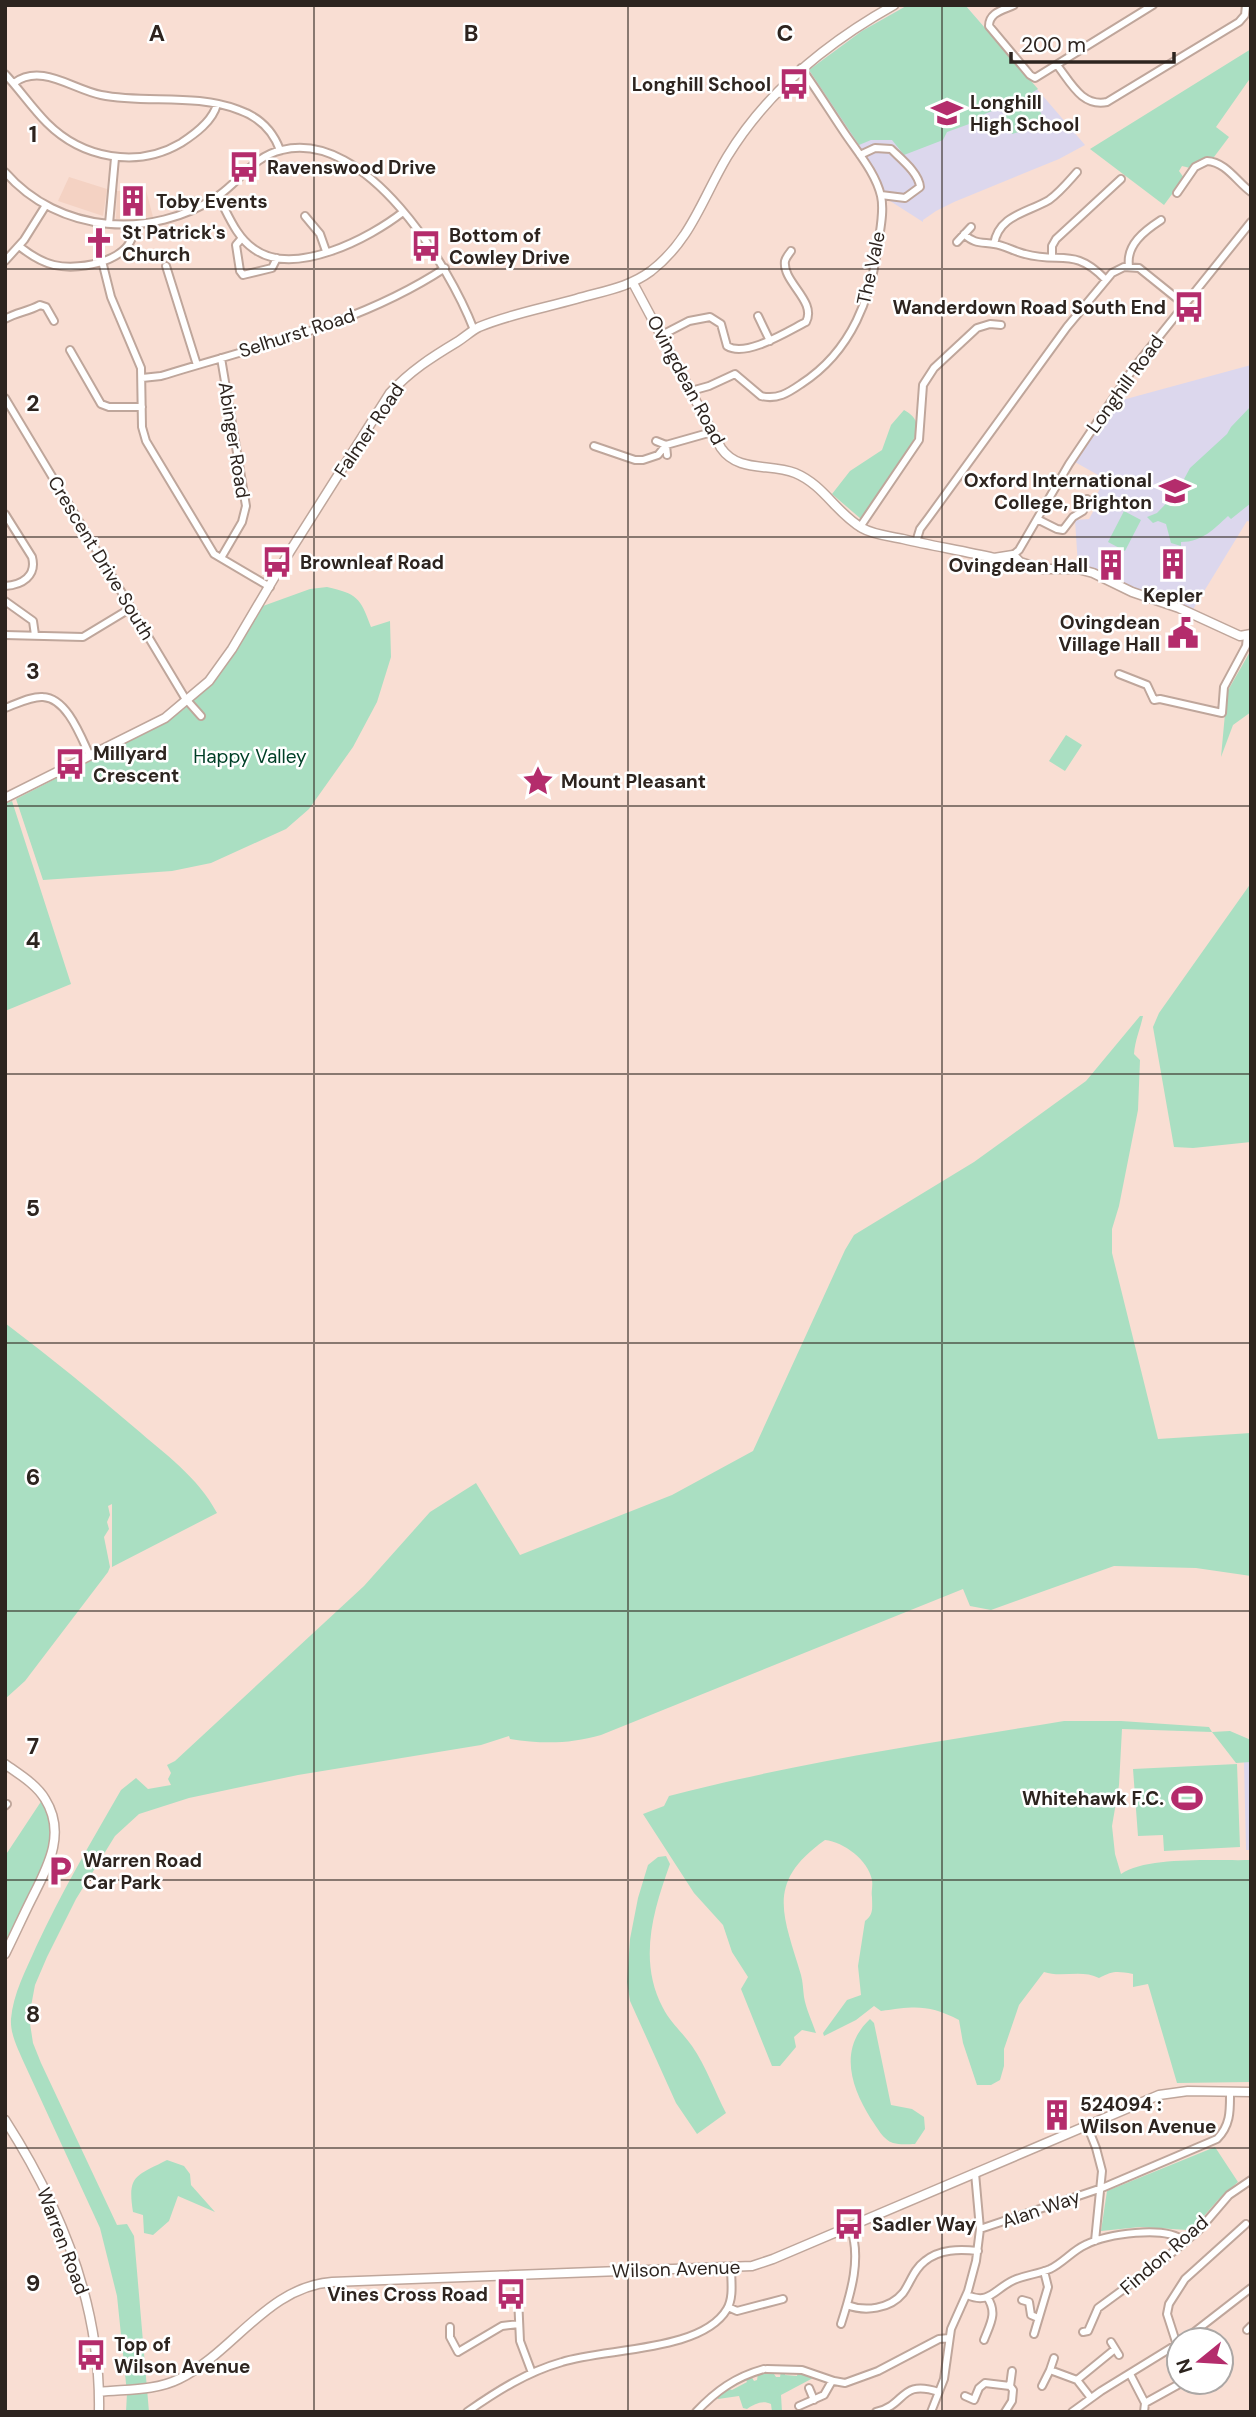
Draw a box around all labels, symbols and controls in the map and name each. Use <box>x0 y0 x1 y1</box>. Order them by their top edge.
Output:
text: A <box>149 18 165 48</box>
text: B <box>464 18 478 48</box>
text: C <box>777 18 793 48</box>
scale bar <box>1011 21 1174 65</box>
text: 200 m <box>1021 31 1086 59</box>
bus stop icon: Longhill School <box>777 67 811 101</box>
place label: Longhill School <box>632 72 771 97</box>
place label: Longhill High School <box>970 90 1079 137</box>
school or university icon: Longhill High School <box>930 96 964 130</box>
text: 1 <box>29 119 37 149</box>
bus stop icon: Ravenswood Drive <box>227 150 261 184</box>
place label: Ravenswood Drive <box>267 155 436 180</box>
building icon: Toby Events <box>116 184 150 218</box>
place label: Toby Events <box>156 189 268 214</box>
place label: St Patrick's Church <box>122 220 226 267</box>
place label: Bottom of Cowley Drive <box>449 223 570 270</box>
church icon: St Patrick's Church <box>82 226 116 260</box>
bus stop icon: Bottom of Cowley Drive <box>409 229 443 263</box>
street label: The Vale <box>851 229 891 307</box>
bus stop icon: Wanderdown Road South End <box>1172 290 1206 324</box>
place label: Wanderdown Road South End <box>892 295 1166 320</box>
street label: Selhurst Road <box>236 302 358 364</box>
street label: Ovingdean Road <box>641 311 731 449</box>
street label: Longhill Road <box>1081 330 1169 438</box>
street label: Falmer Road <box>328 378 410 482</box>
street label: Abinger Road <box>212 380 256 500</box>
text: 2 <box>26 388 40 418</box>
place label: Oxford International College, Brighton <box>964 468 1152 515</box>
street label: Crescent Drive South <box>42 471 160 645</box>
school or university icon: Oxford International College, Brighton <box>1158 474 1192 508</box>
bus stop icon: Brownleaf Road <box>260 545 294 579</box>
building icon: Kepler <box>1156 547 1190 581</box>
building icon: Ovingdean Hall <box>1094 548 1128 582</box>
place label: Brownleaf Road <box>300 550 444 575</box>
place label: Ovingdean Hall <box>948 553 1088 578</box>
place label: Kepler <box>1143 583 1203 608</box>
place label: Ovingdean Village Hall <box>1058 610 1160 657</box>
public building icon: Ovingdean Village Hall <box>1166 616 1200 650</box>
text: 3 <box>26 656 40 686</box>
place label: Millyard Crescent <box>93 741 179 788</box>
park label: Happy Valley <box>193 744 307 769</box>
bus stop icon: Millyard Crescent <box>53 747 87 781</box>
place icon: Mount Pleasant <box>521 764 555 798</box>
place label: Mount Pleasant <box>561 769 706 794</box>
text: 4 <box>26 925 41 955</box>
text: 5 <box>26 1193 40 1223</box>
text: 6 <box>26 1462 40 1492</box>
text: 7 <box>27 1731 39 1761</box>
sports icon: Whitehawk F.C. <box>1170 1781 1204 1815</box>
place label: Whitehawk F.C. <box>1022 1786 1164 1811</box>
place label: Warren Road Car Park <box>83 1848 202 1895</box>
parking icon: Warren Road Car Park <box>43 1854 77 1888</box>
text: 8 <box>26 1999 40 2029</box>
place label: 524094 : Wilson Avenue <box>1080 2092 1217 2139</box>
building icon: 524094 : Wilson Avenue <box>1040 2098 1074 2132</box>
street label: Warren Road <box>31 2184 95 2298</box>
street label: Alan Way <box>999 2184 1084 2234</box>
bus stop icon: Sadler Way <box>832 2207 866 2241</box>
street label: Findon Road <box>1115 2210 1213 2300</box>
place label: Sadler Way <box>872 2212 977 2237</box>
street label: Wilson Avenue <box>611 2254 741 2284</box>
text: 9 <box>26 2268 40 2298</box>
bus stop icon: Vines Cross Road <box>494 2277 528 2311</box>
place label: Vines Cross Road <box>327 2282 488 2307</box>
north arrow <box>1165 2326 1235 2396</box>
place label: Top of Wilson Avenue <box>114 2332 251 2379</box>
bus stop icon: Top of Wilson Avenue <box>74 2338 108 2372</box>
text: N <box>1170 2356 1198 2377</box>

